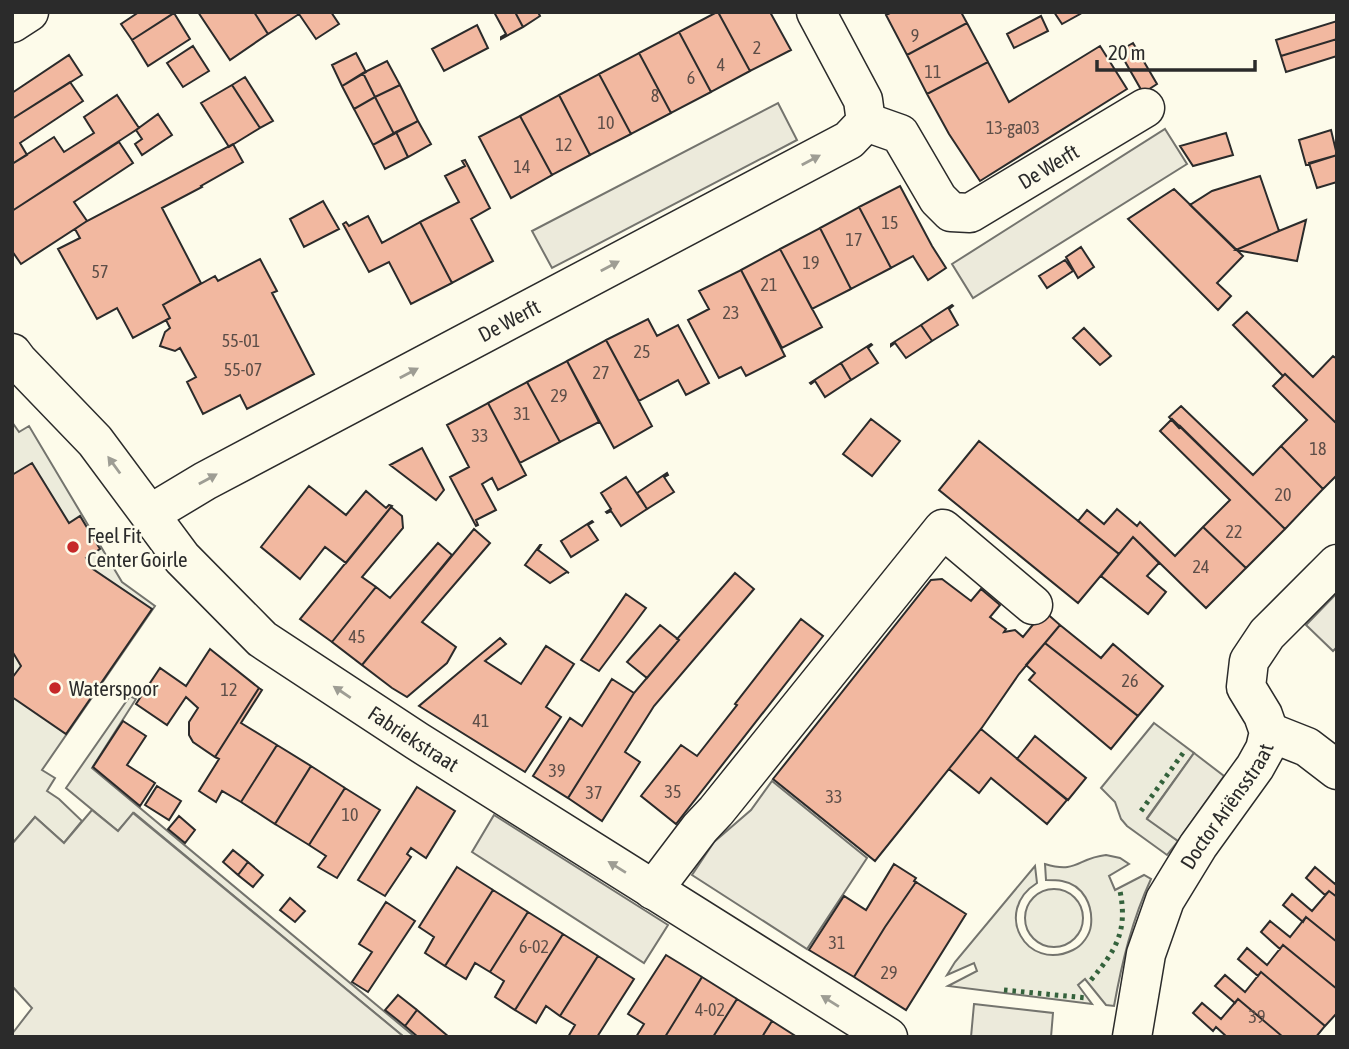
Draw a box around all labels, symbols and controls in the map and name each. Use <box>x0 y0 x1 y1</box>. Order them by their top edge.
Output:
house number: 9 <box>911 25 919 46</box>
scale bar <box>1097 28 1254 72</box>
house number: 2 <box>753 37 761 58</box>
text: 20 m <box>1108 40 1146 64</box>
house number: 4 <box>717 54 725 75</box>
house number: 11 <box>925 61 941 82</box>
house number: 6 <box>687 67 695 88</box>
house number: 8 <box>651 85 659 106</box>
house number: 10 <box>598 112 614 133</box>
house number: 13-ga03 <box>986 117 1040 138</box>
house number: 12 <box>556 134 572 155</box>
street label: De Werft <box>1014 139 1083 193</box>
one-way arrow <box>801 154 821 165</box>
house number: 14 <box>514 156 530 177</box>
house number: 15 <box>882 212 898 233</box>
house number: 17 <box>846 229 862 250</box>
house number: 19 <box>803 252 819 273</box>
one-way arrow <box>600 260 620 272</box>
house number: 57 <box>92 261 108 282</box>
house number: 21 <box>761 274 777 295</box>
street label: De Werft <box>474 294 544 346</box>
house number: 23 <box>723 302 739 323</box>
house number: 55-01 <box>222 330 260 351</box>
house number: 25 <box>634 341 650 362</box>
house number: 55-07 <box>224 359 262 380</box>
house number: 27 <box>593 362 609 383</box>
one-way arrow <box>399 367 419 378</box>
house number: 29 <box>551 385 567 406</box>
house number: 31 <box>514 403 530 424</box>
house number: 33 <box>472 425 488 446</box>
house number: 18 <box>1310 438 1326 459</box>
one-way arrow <box>107 456 121 474</box>
one-way arrow <box>198 473 218 485</box>
house number: 20 <box>1275 484 1291 505</box>
house number: 22 <box>1226 521 1242 542</box>
place label: Feel Fit Center Goirle <box>87 523 188 571</box>
marker: Feel Fit Center Goirle <box>65 539 81 555</box>
house number: 24 <box>1193 556 1209 577</box>
house number: 45 <box>349 626 365 647</box>
house number: 26 <box>1122 670 1138 691</box>
place label: Waterspoor <box>69 676 159 700</box>
house number: 12 <box>221 679 237 700</box>
marker: Waterspoor <box>47 680 63 696</box>
one-way arrow <box>333 686 352 699</box>
street label: Fabriekstraat <box>364 700 463 776</box>
house number: 41 <box>473 710 489 731</box>
street label: Doctor Ariënsstraat <box>1175 741 1278 873</box>
house number: 39 <box>549 760 565 781</box>
house number: 35 <box>665 781 681 802</box>
house number: 37 <box>586 782 602 803</box>
house number: 33 <box>826 786 842 807</box>
house number: 10 <box>342 804 358 825</box>
one-way arrow <box>607 860 626 873</box>
house number: 31 <box>829 932 845 953</box>
house number: 6-02 <box>519 936 549 957</box>
house number: 29 <box>881 962 897 983</box>
one-way arrow <box>821 994 840 1007</box>
house number: 4-02 <box>695 999 725 1020</box>
house number: 39 <box>1249 1006 1265 1027</box>

